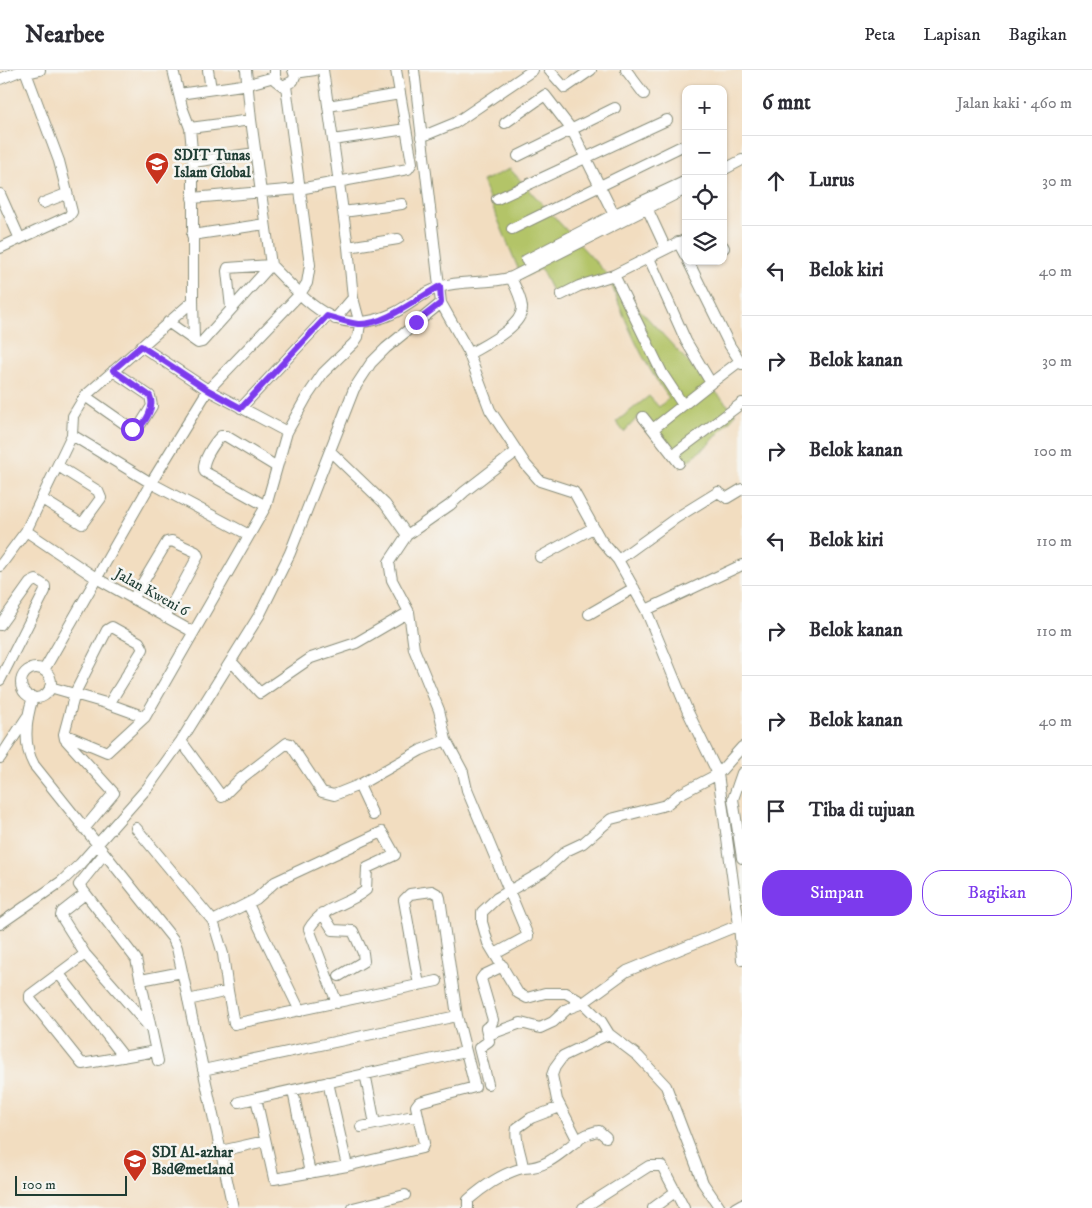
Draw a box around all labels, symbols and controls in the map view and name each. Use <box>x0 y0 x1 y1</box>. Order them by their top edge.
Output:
text: Nearbee <box>25 20 104 50</box>
text: Peta <box>864 24 895 46</box>
text: Lapisan <box>923 24 981 46</box>
text: Bagikan <box>1009 24 1067 46</box>
map controls <box>682 85 727 265</box>
button: + <box>682 85 727 130</box>
text: 6 mnt <box>762 90 811 116</box>
text: Jalan kaki · 460 m <box>957 93 1072 113</box>
button: − <box>682 130 727 175</box>
place label: SDIT Tunas Islam Global <box>174 146 251 182</box>
school or university icon: SDIT Tunas Islam Global <box>144 151 170 185</box>
icon: ahead <box>762 167 790 195</box>
text: Lurus <box>809 169 854 192</box>
text: 30 m <box>1042 171 1072 191</box>
button: locate <box>682 175 727 220</box>
button: layers <box>682 220 727 265</box>
icon: left <box>762 257 790 285</box>
text: Belok kiri <box>809 259 883 282</box>
text: 40 m <box>1039 261 1072 281</box>
route end <box>405 311 428 334</box>
icon: right <box>762 347 790 375</box>
text: Belok kanan <box>809 349 903 372</box>
text: 30 m <box>1042 351 1072 371</box>
route start <box>121 418 144 441</box>
icon: right <box>762 437 790 465</box>
text: Belok kanan <box>809 439 903 462</box>
text: 100 m <box>1034 441 1072 461</box>
icon: left <box>762 527 790 555</box>
text: Belok kiri <box>809 529 883 552</box>
text: 110 m <box>1036 531 1072 551</box>
street label: Jalan Kweni 6 <box>109 563 194 621</box>
icon: right <box>762 617 790 645</box>
text: Belok kanan <box>809 619 903 642</box>
text: 110 m <box>1036 621 1072 641</box>
icon: right <box>762 707 790 735</box>
text: Belok kanan <box>809 709 903 732</box>
text: 40 m <box>1039 711 1072 731</box>
icon: arrive <box>762 797 790 825</box>
text: Tiba di tujuan <box>809 799 915 822</box>
button: Simpan <box>762 870 912 916</box>
button: Bagikan <box>922 870 1072 916</box>
place label: SDI Al-azhar Bsd@metland <box>152 1143 234 1179</box>
school or university icon: SDI Al-azhar Bsd@metland <box>122 1148 148 1182</box>
scale bar <box>15 1173 128 1196</box>
text: 100 m <box>22 1176 56 1194</box>

